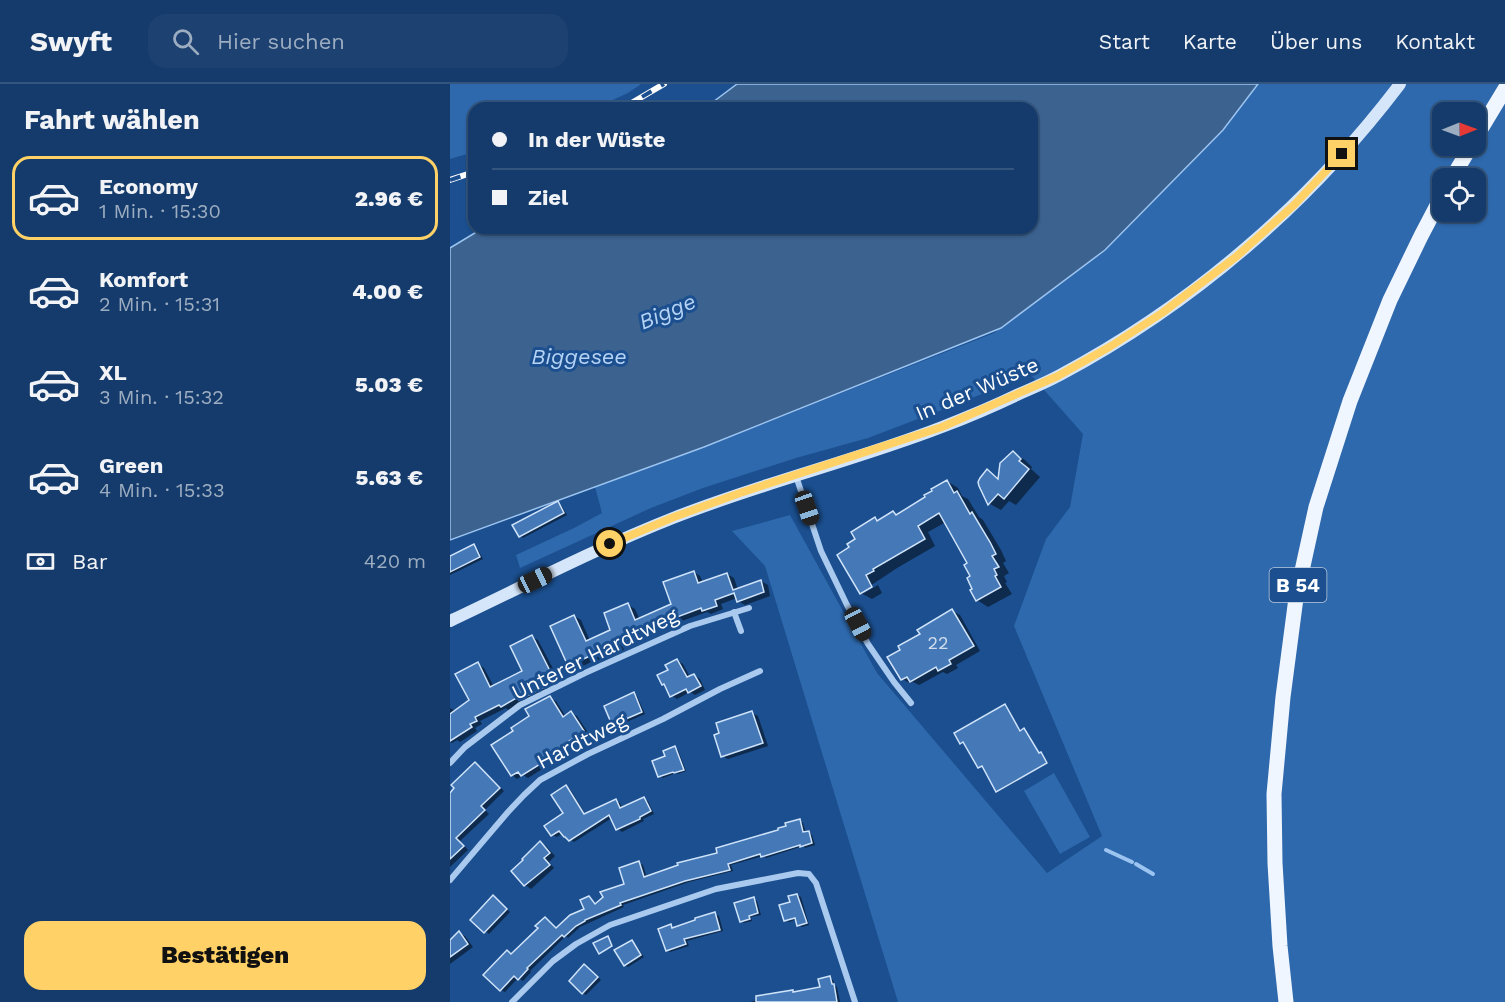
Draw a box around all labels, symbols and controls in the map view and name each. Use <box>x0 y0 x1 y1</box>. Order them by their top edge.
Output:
search box <box>148 14 568 68</box>
text: Swyft <box>30 25 112 58</box>
icon: search <box>169 25 202 58</box>
text: Hier suchen <box>217 29 345 54</box>
text: Start <box>1099 29 1150 54</box>
text: Karte <box>1183 29 1237 54</box>
text: Über uns <box>1270 29 1362 54</box>
text: Kontakt <box>1395 29 1475 54</box>
north arrow <box>1432 102 1486 156</box>
map controls <box>1432 102 1486 222</box>
text: Fahrt wählen <box>24 104 200 136</box>
text: In der Wüste <box>528 127 666 152</box>
route end <box>1328 140 1355 167</box>
button: locate <box>1432 168 1486 222</box>
icon: car <box>27 171 81 225</box>
text: Economy <box>99 174 198 199</box>
text: Ziel <box>528 185 568 210</box>
text: 2.96 € <box>355 186 423 211</box>
text: 1 Min. · 15:30 <box>99 199 221 223</box>
icon: car <box>27 264 81 318</box>
text: Komfort <box>99 267 188 292</box>
text: 4.00 € <box>352 279 423 304</box>
water label: Bigge <box>635 288 699 335</box>
text: 2 Min. · 15:31 <box>99 292 220 316</box>
water label: Biggesee <box>531 344 627 369</box>
street label: In der Wüste <box>912 351 1042 426</box>
icon: car <box>27 357 81 411</box>
text: XL <box>99 360 127 385</box>
text: 5.03 € <box>355 372 423 397</box>
text: 3 Min. · 15:32 <box>99 385 224 409</box>
icon: car <box>27 450 81 504</box>
text: Green <box>99 453 163 478</box>
text: 5.63 € <box>356 465 423 490</box>
text: 4 Min. · 15:33 <box>99 478 225 502</box>
car <box>793 488 821 528</box>
route start <box>596 530 623 557</box>
icon: cash <box>24 545 57 578</box>
text: Bar <box>72 549 108 574</box>
text: 420 m <box>364 549 426 573</box>
car <box>515 564 555 596</box>
road number: B 54 <box>1270 568 1326 602</box>
street label: Unterer Hardtweg <box>508 602 683 705</box>
car <box>842 604 874 644</box>
house number: 22 <box>928 632 949 653</box>
street label: Hardtweg <box>532 707 632 774</box>
button: Bestätigen <box>24 921 426 990</box>

